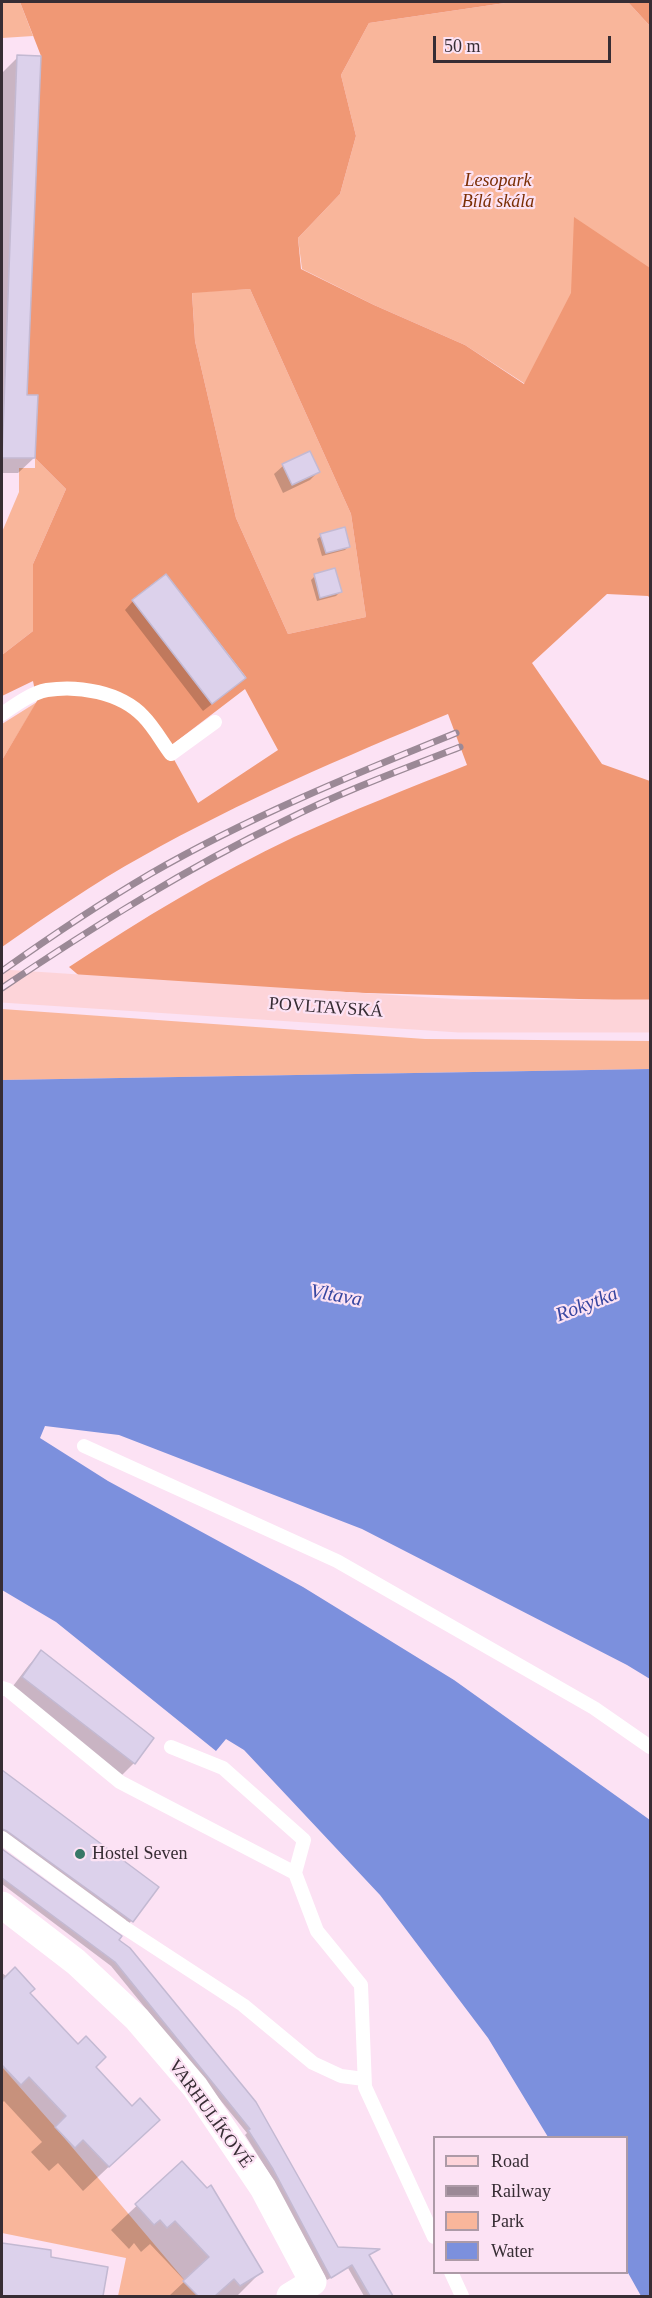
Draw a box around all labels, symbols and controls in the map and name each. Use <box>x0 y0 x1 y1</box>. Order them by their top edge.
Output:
scale bar <box>436 24 614 62</box>
text: 50 m <box>444 36 481 56</box>
park label: Lesopark Bílá skála <box>462 170 534 213</box>
street label: POVLTAVSKÁ <box>268 993 384 1023</box>
water label: Vltava <box>308 1280 364 1312</box>
water label: Rokytka <box>553 1282 621 1328</box>
place label: Hostel Seven <box>92 1843 187 1865</box>
marker: Hostel Seven <box>73 1847 87 1861</box>
street label: VARHULÍKOVÉ <box>163 2056 257 2172</box>
legend <box>433 2136 628 2274</box>
text: Road <box>491 2151 529 2171</box>
text: Railway <box>491 2181 551 2201</box>
text: Park <box>491 2211 524 2231</box>
text: Water <box>491 2241 534 2261</box>

